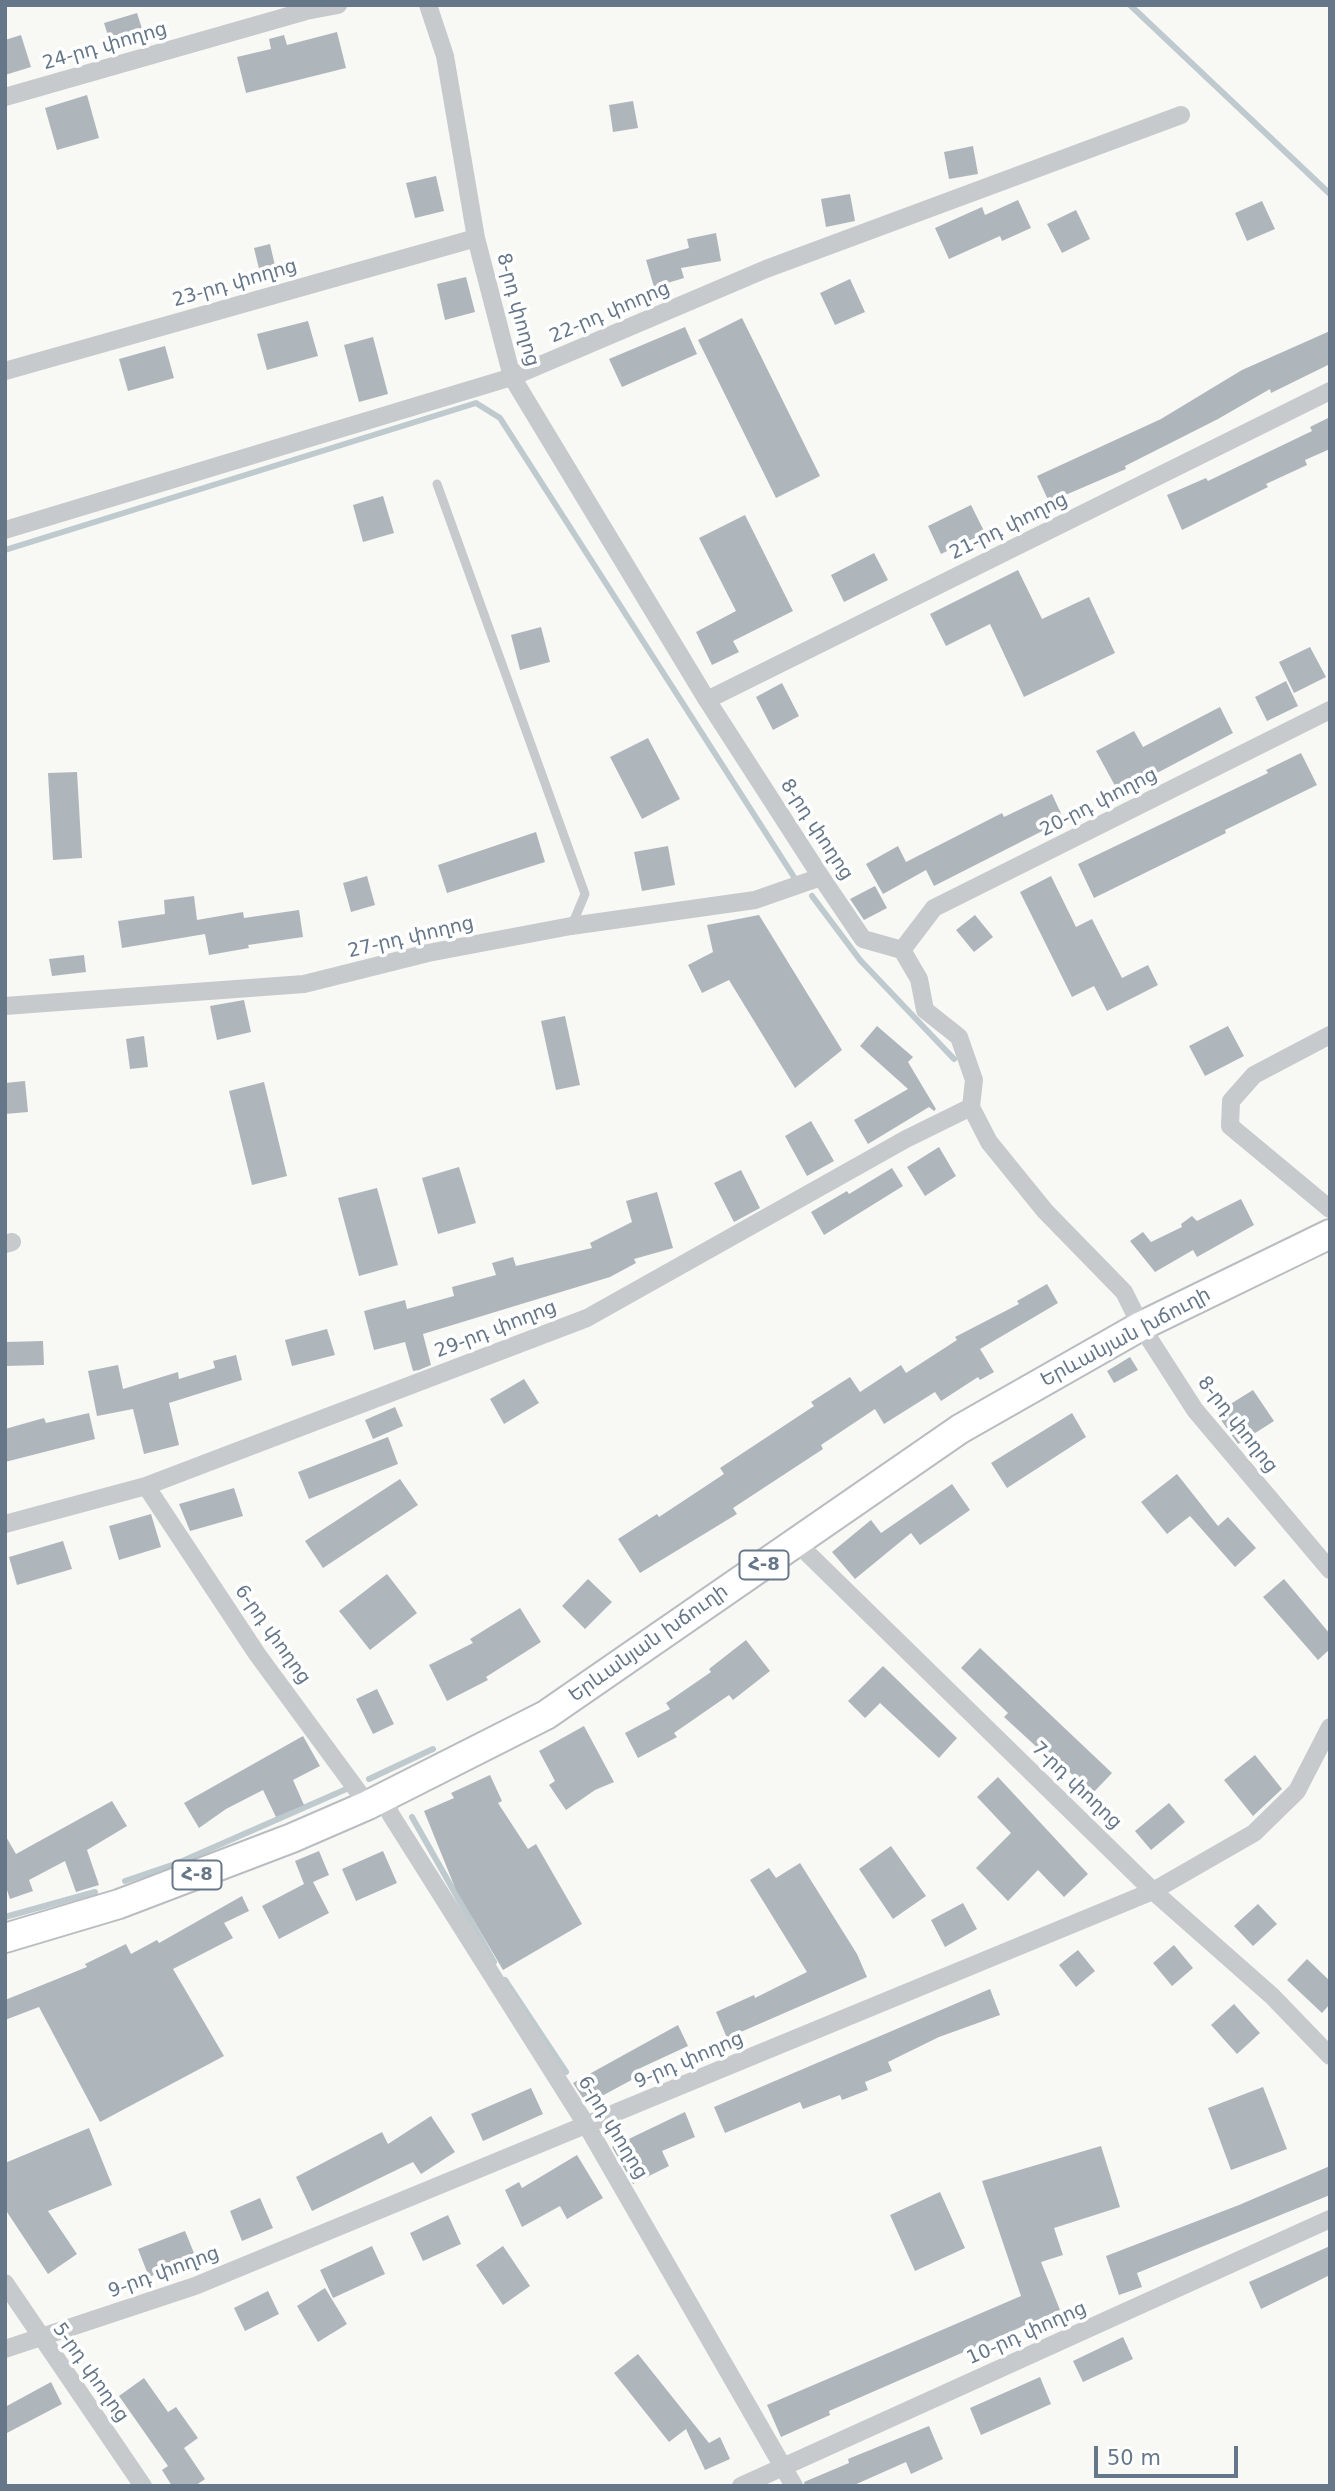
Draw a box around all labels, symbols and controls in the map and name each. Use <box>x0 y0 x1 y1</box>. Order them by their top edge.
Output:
street label: 24-րդ փողոց <box>40 18 170 76</box>
street label: 8-րդ փողոց <box>491 251 543 369</box>
street label: 23-րդ փողոց <box>170 255 300 313</box>
street label: 22-րդ փողոց <box>546 277 674 349</box>
street label: 21-րդ փողոց <box>946 489 1072 565</box>
street label: 20-րդ փողոց <box>1037 764 1161 842</box>
street label: 8-րդ փողոց <box>775 775 857 885</box>
street label: 27-րդ փողոց <box>346 912 476 964</box>
street label: Երևանյան խճուղի <box>1037 1284 1215 1392</box>
street label: 29-րդ փողոց <box>432 1296 560 1364</box>
street label: 8-րդ փողոց <box>1192 1372 1282 1478</box>
road number: Հ-8 <box>740 1550 788 1580</box>
street label: 6-րդ փողոց <box>229 1581 315 1689</box>
street label: Երևանյան խճուղի <box>565 1581 733 1707</box>
street label: 7-րդ փողոց <box>1026 1737 1126 1835</box>
road number: Հ-8 <box>172 1860 222 1889</box>
street label: 9-րդ փողոց <box>631 2028 747 2094</box>
street label: 6-րդ փողոց <box>572 2072 652 2184</box>
street label: 9-րդ փողոց <box>105 2242 223 2304</box>
street label: 10-րդ փողոց <box>964 2297 1090 2371</box>
street label: 5-րդ փողոց <box>47 2319 133 2427</box>
scale bar <box>1097 2432 1240 2476</box>
text: 50 m <box>1107 2446 1161 2470</box>

